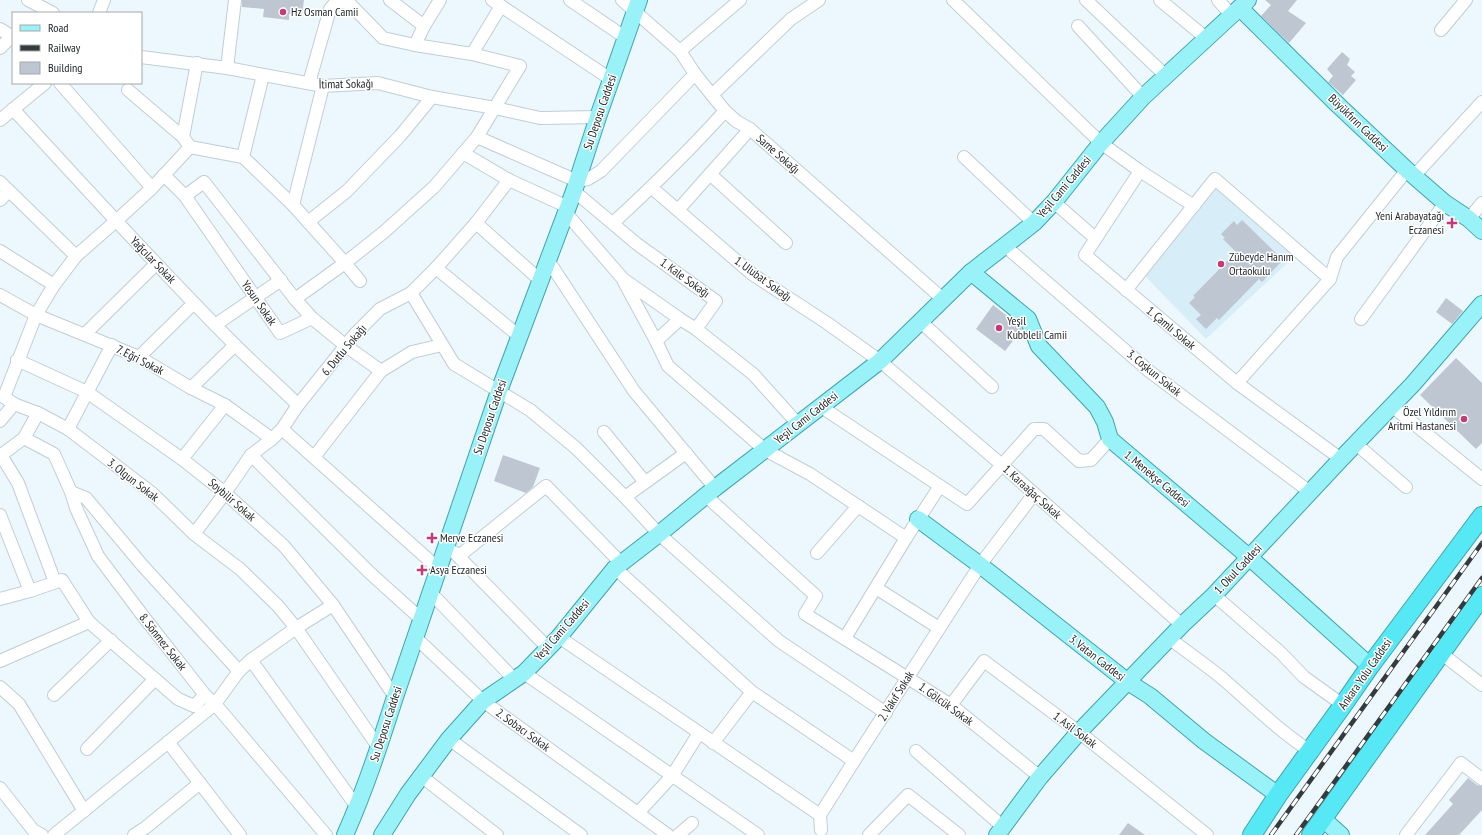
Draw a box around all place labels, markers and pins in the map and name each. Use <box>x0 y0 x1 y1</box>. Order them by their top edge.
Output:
place label: Hz Osman Camii <box>291 4 358 19</box>
marker: Hz Osman Camii <box>278 7 288 17</box>
place label: Yeni Arabayatağı Eczanesi <box>1375 208 1444 237</box>
marker: Yeni Arabayatağı Eczanesi <box>1447 218 1457 228</box>
place label: Zübeyde Hanım Ortaokulu <box>1229 249 1294 278</box>
marker: Zübeyde Hanım Ortaokulu <box>1216 259 1226 269</box>
place label: Yeşil Kubbleli Camii <box>1007 313 1067 342</box>
marker: Yeşil Kubbleli Camii <box>994 323 1004 333</box>
place label: Özel Yıldırım Aritmi Hastanesi <box>1388 404 1456 433</box>
marker: Özel Yıldırım Aritmi Hastanesi <box>1459 414 1469 424</box>
place label: Merve Eczanesi <box>440 530 503 545</box>
marker: Merve Eczanesi <box>427 533 437 543</box>
place label: Asya Eczanesi <box>430 562 487 577</box>
marker: Asya Eczanesi <box>417 565 427 575</box>

